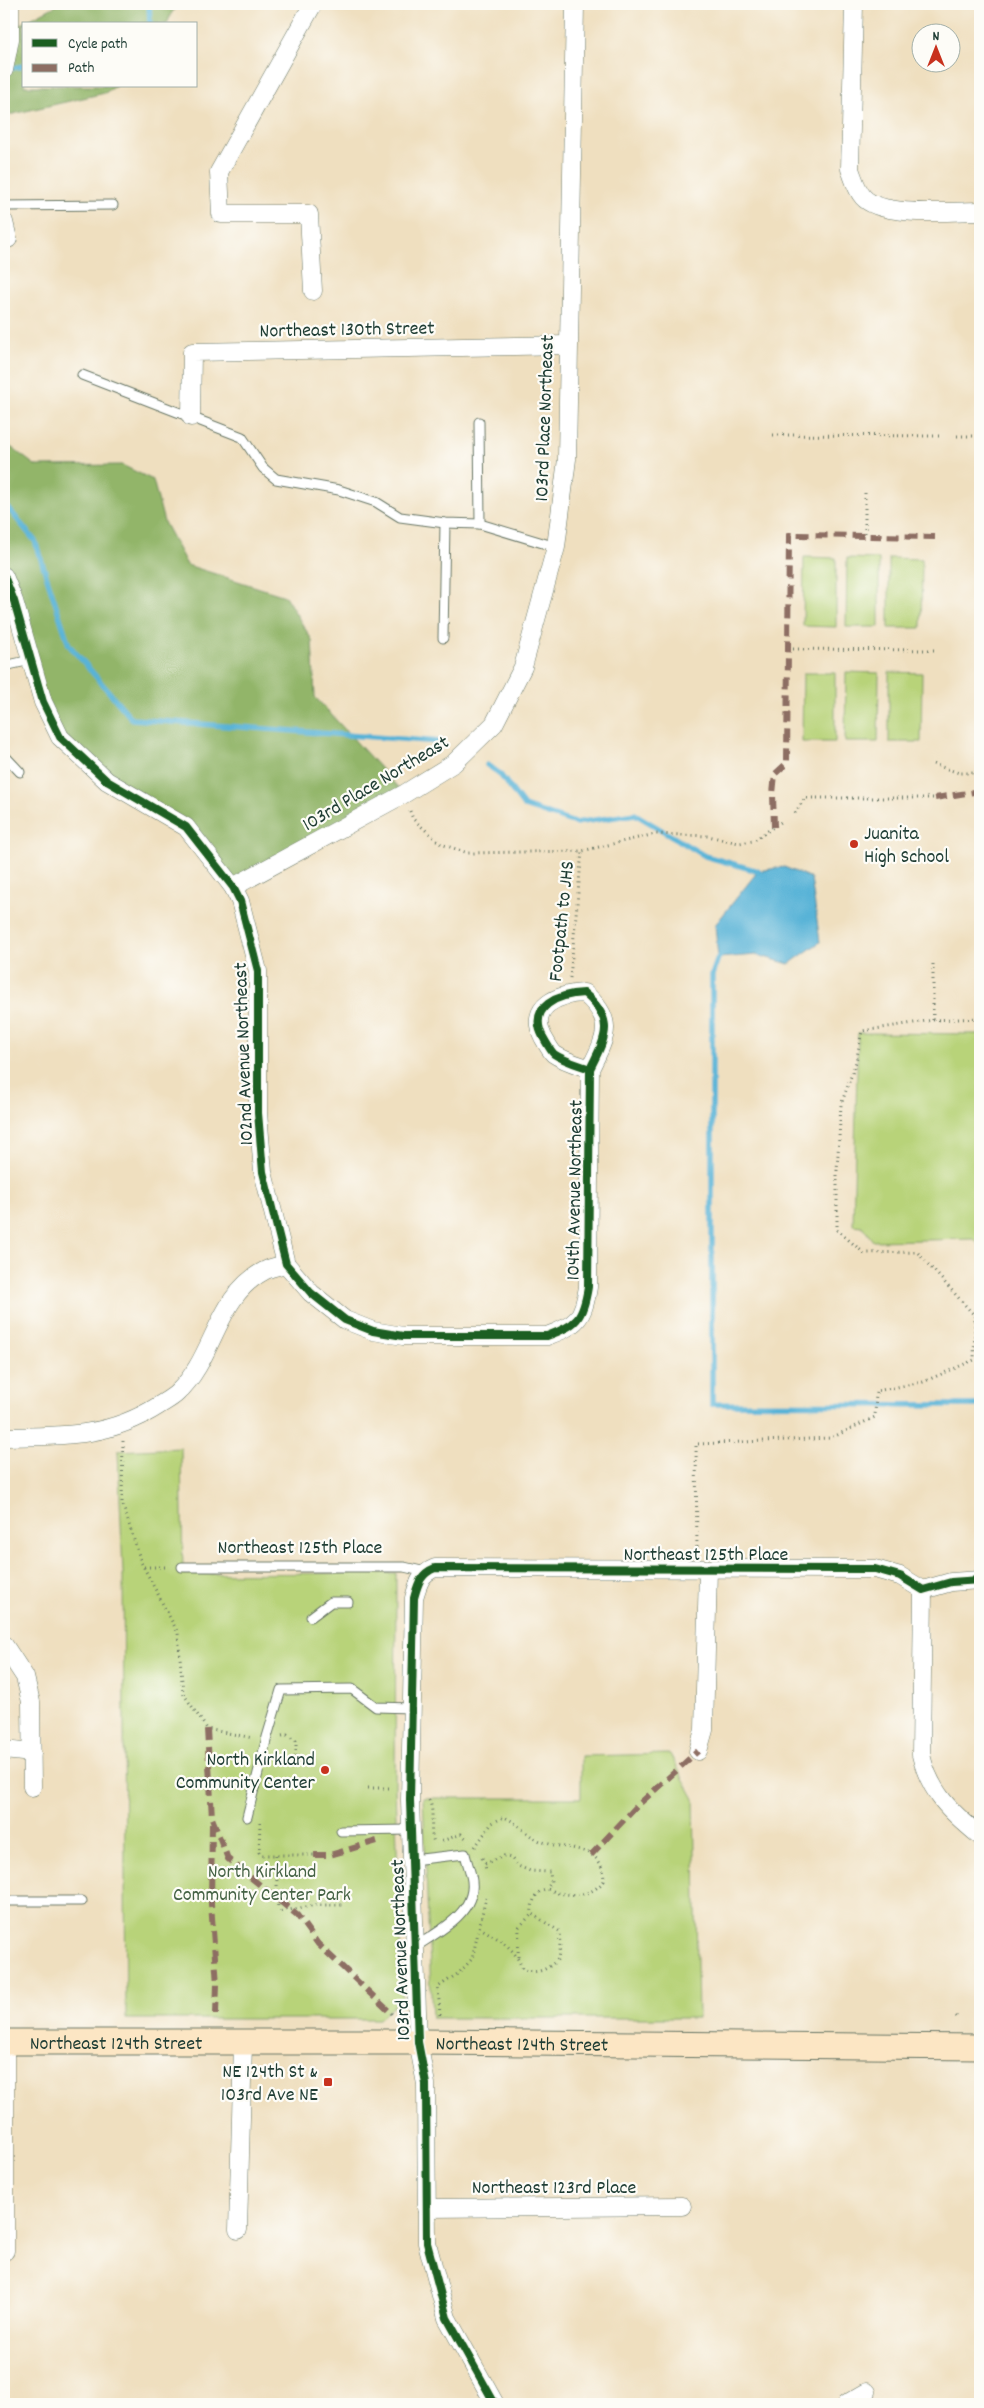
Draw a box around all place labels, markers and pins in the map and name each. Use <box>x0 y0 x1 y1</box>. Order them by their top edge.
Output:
place label: Juanita High School <box>864 821 949 872</box>
marker: Juanita High School <box>848 838 860 850</box>
place label: North Kirkland Community Center <box>176 1747 316 1798</box>
marker: North Kirkland Community Center <box>319 1764 331 1776</box>
place label: NE 124th St & 103rd Ave NE <box>221 2059 318 2110</box>
marker: NE 124th St & 103rd Ave NE <box>322 2076 334 2088</box>

